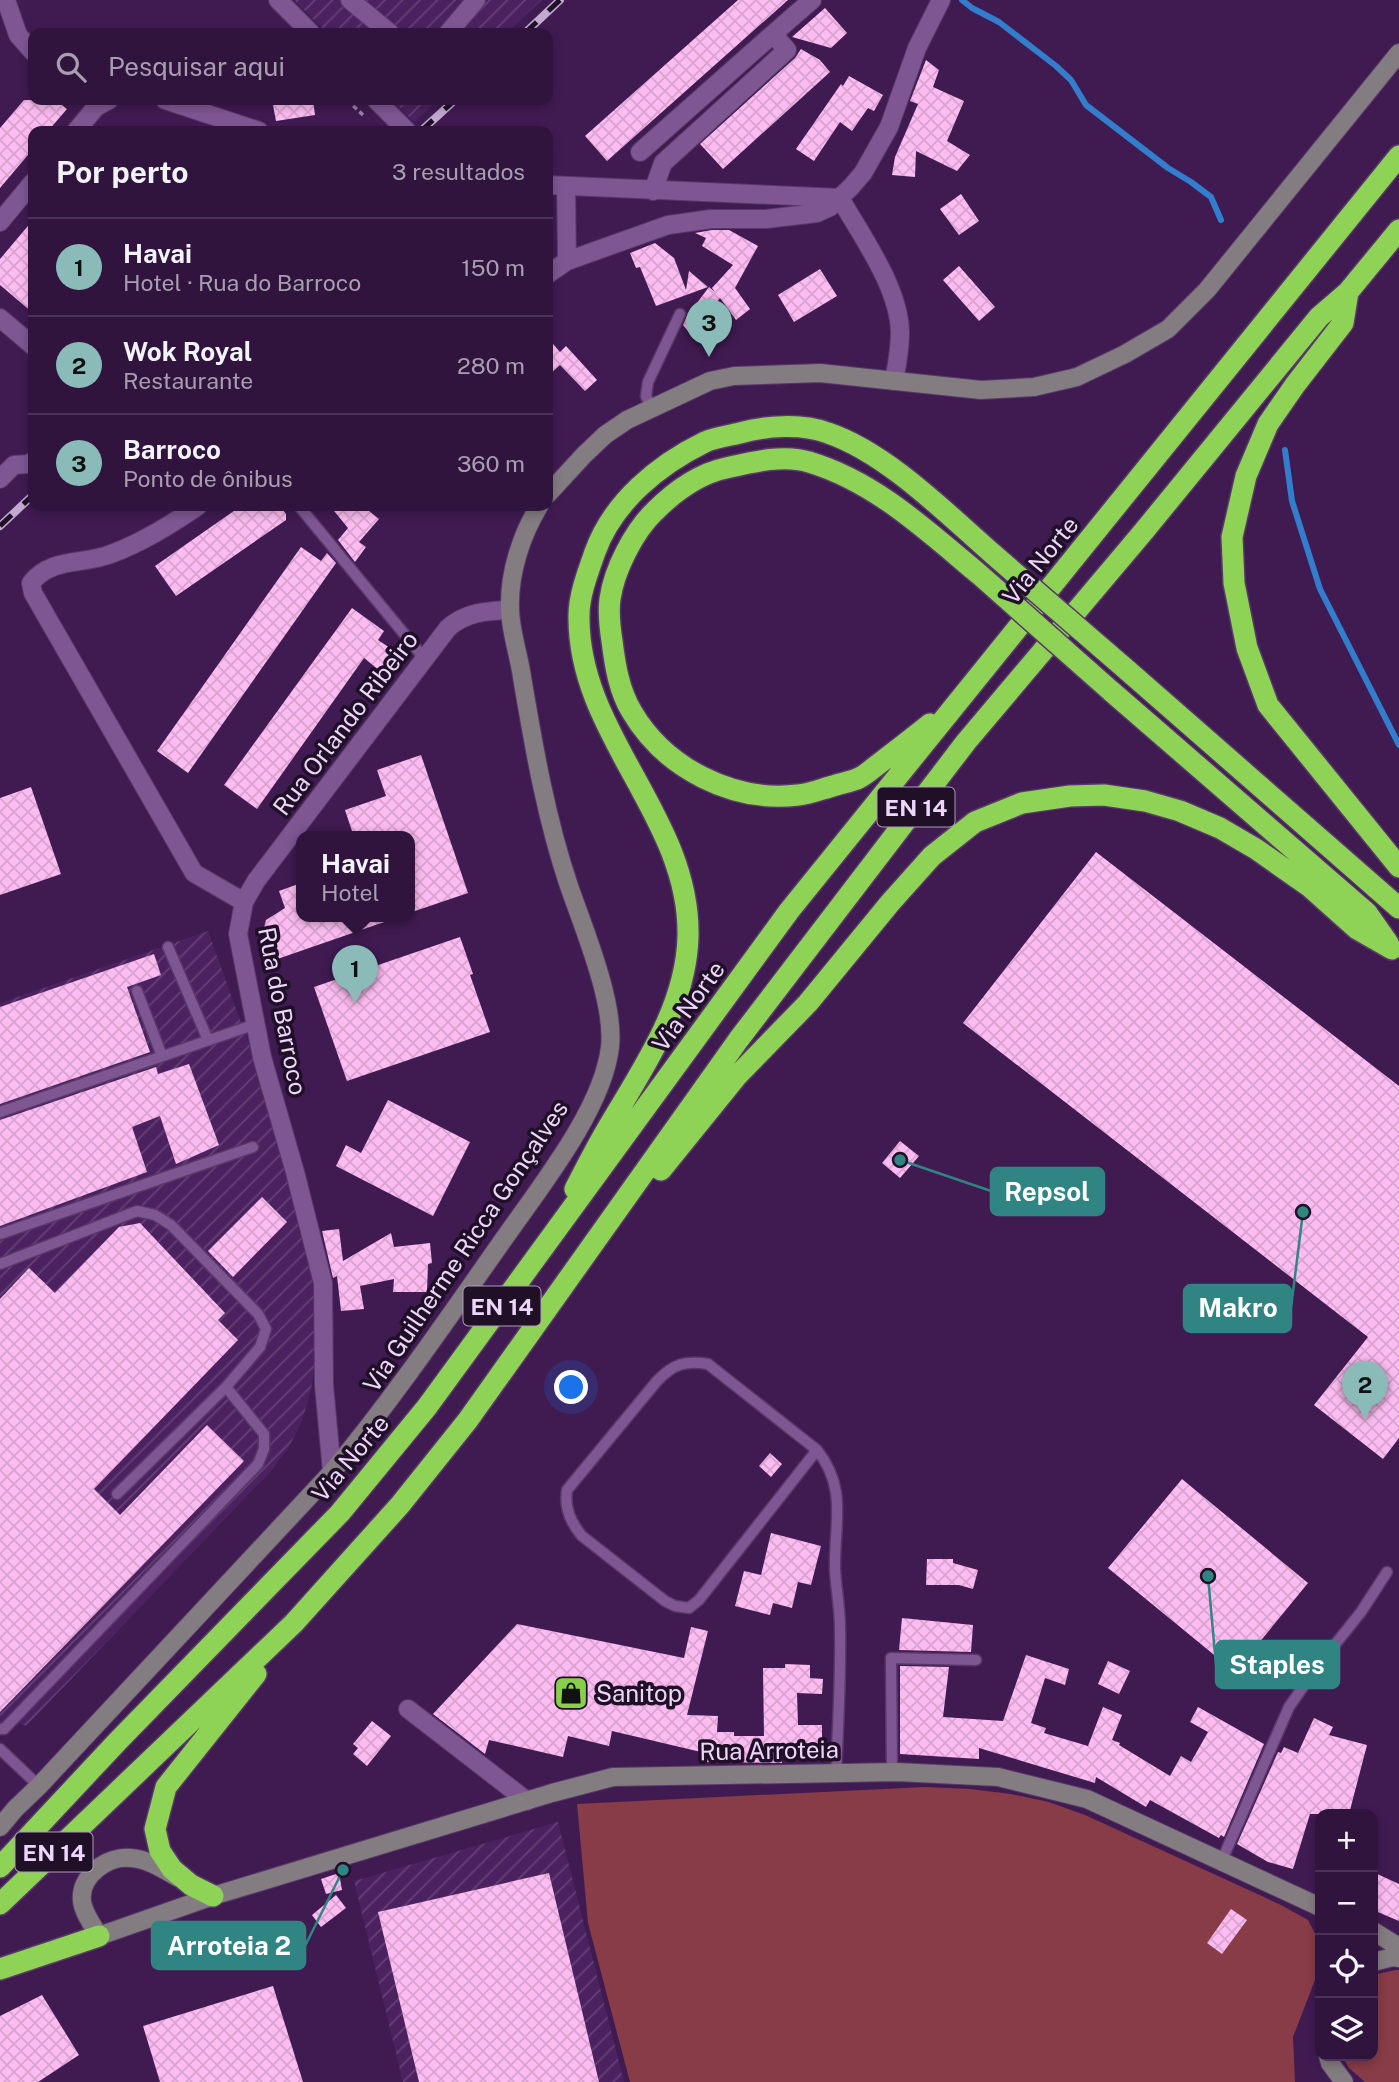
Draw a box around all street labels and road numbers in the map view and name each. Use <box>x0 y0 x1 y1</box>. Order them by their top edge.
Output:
street label: Via Norte <box>996 511 1084 609</box>
street label: Rua Orlando Ribeiro <box>267 626 423 820</box>
road number: EN 14 <box>878 788 954 827</box>
street label: Rua do Barroco <box>253 925 313 1097</box>
street label: Via Norte <box>646 956 730 1056</box>
street label: Via Guilherme Ricca Gonçalves <box>357 1095 573 1397</box>
road number: EN 14 <box>463 1287 540 1326</box>
street label: Via Norte <box>306 1409 394 1507</box>
street label: Rua Arroteia <box>699 1735 839 1765</box>
road number: EN 14 <box>16 1832 92 1871</box>

